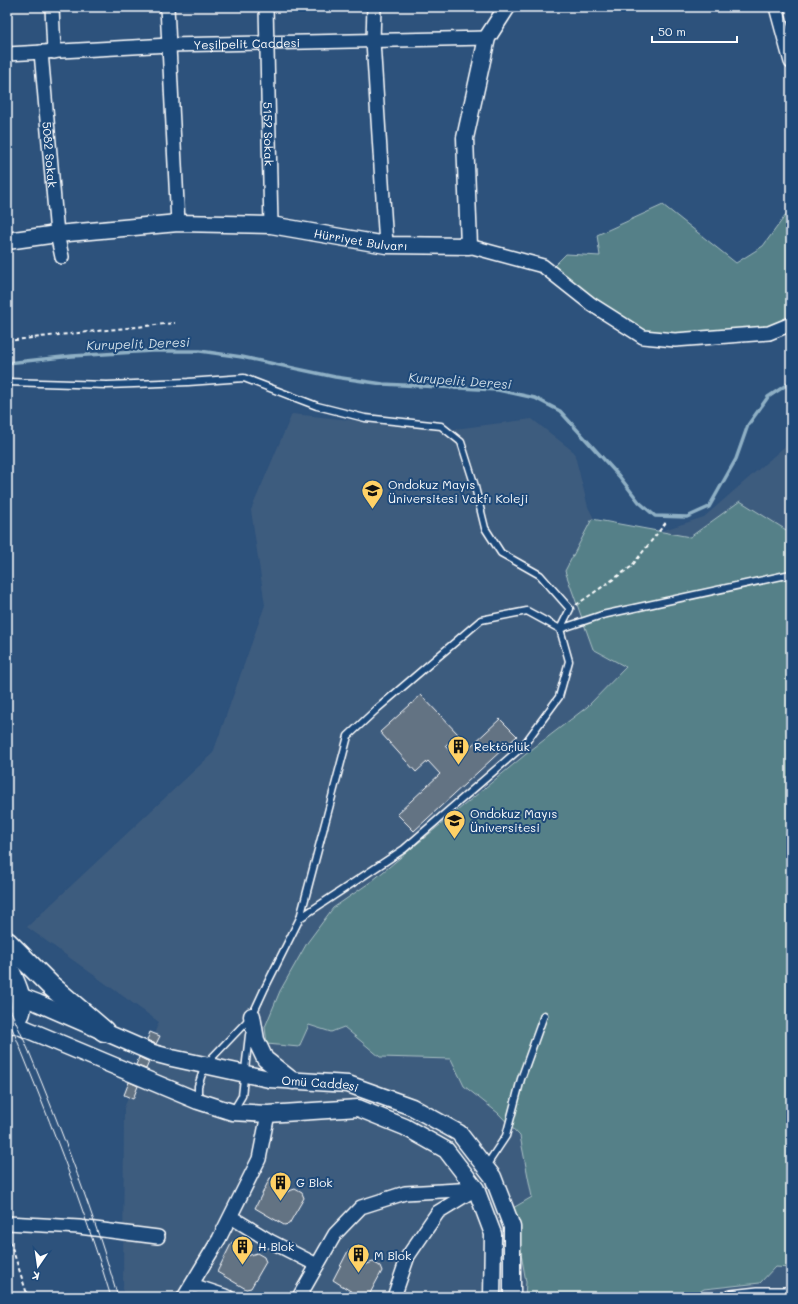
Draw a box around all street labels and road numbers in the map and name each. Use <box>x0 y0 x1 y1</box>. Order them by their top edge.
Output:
street label: Yeşilpelit Caddesi <box>193 34 300 52</box>
street label: 5152 Sokak <box>260 102 278 166</box>
street label: 5082 Sokak <box>39 121 61 188</box>
street label: Hürriyet Bulvarı <box>313 225 408 253</box>
street label: Omü Caddesi <box>281 1072 361 1095</box>

